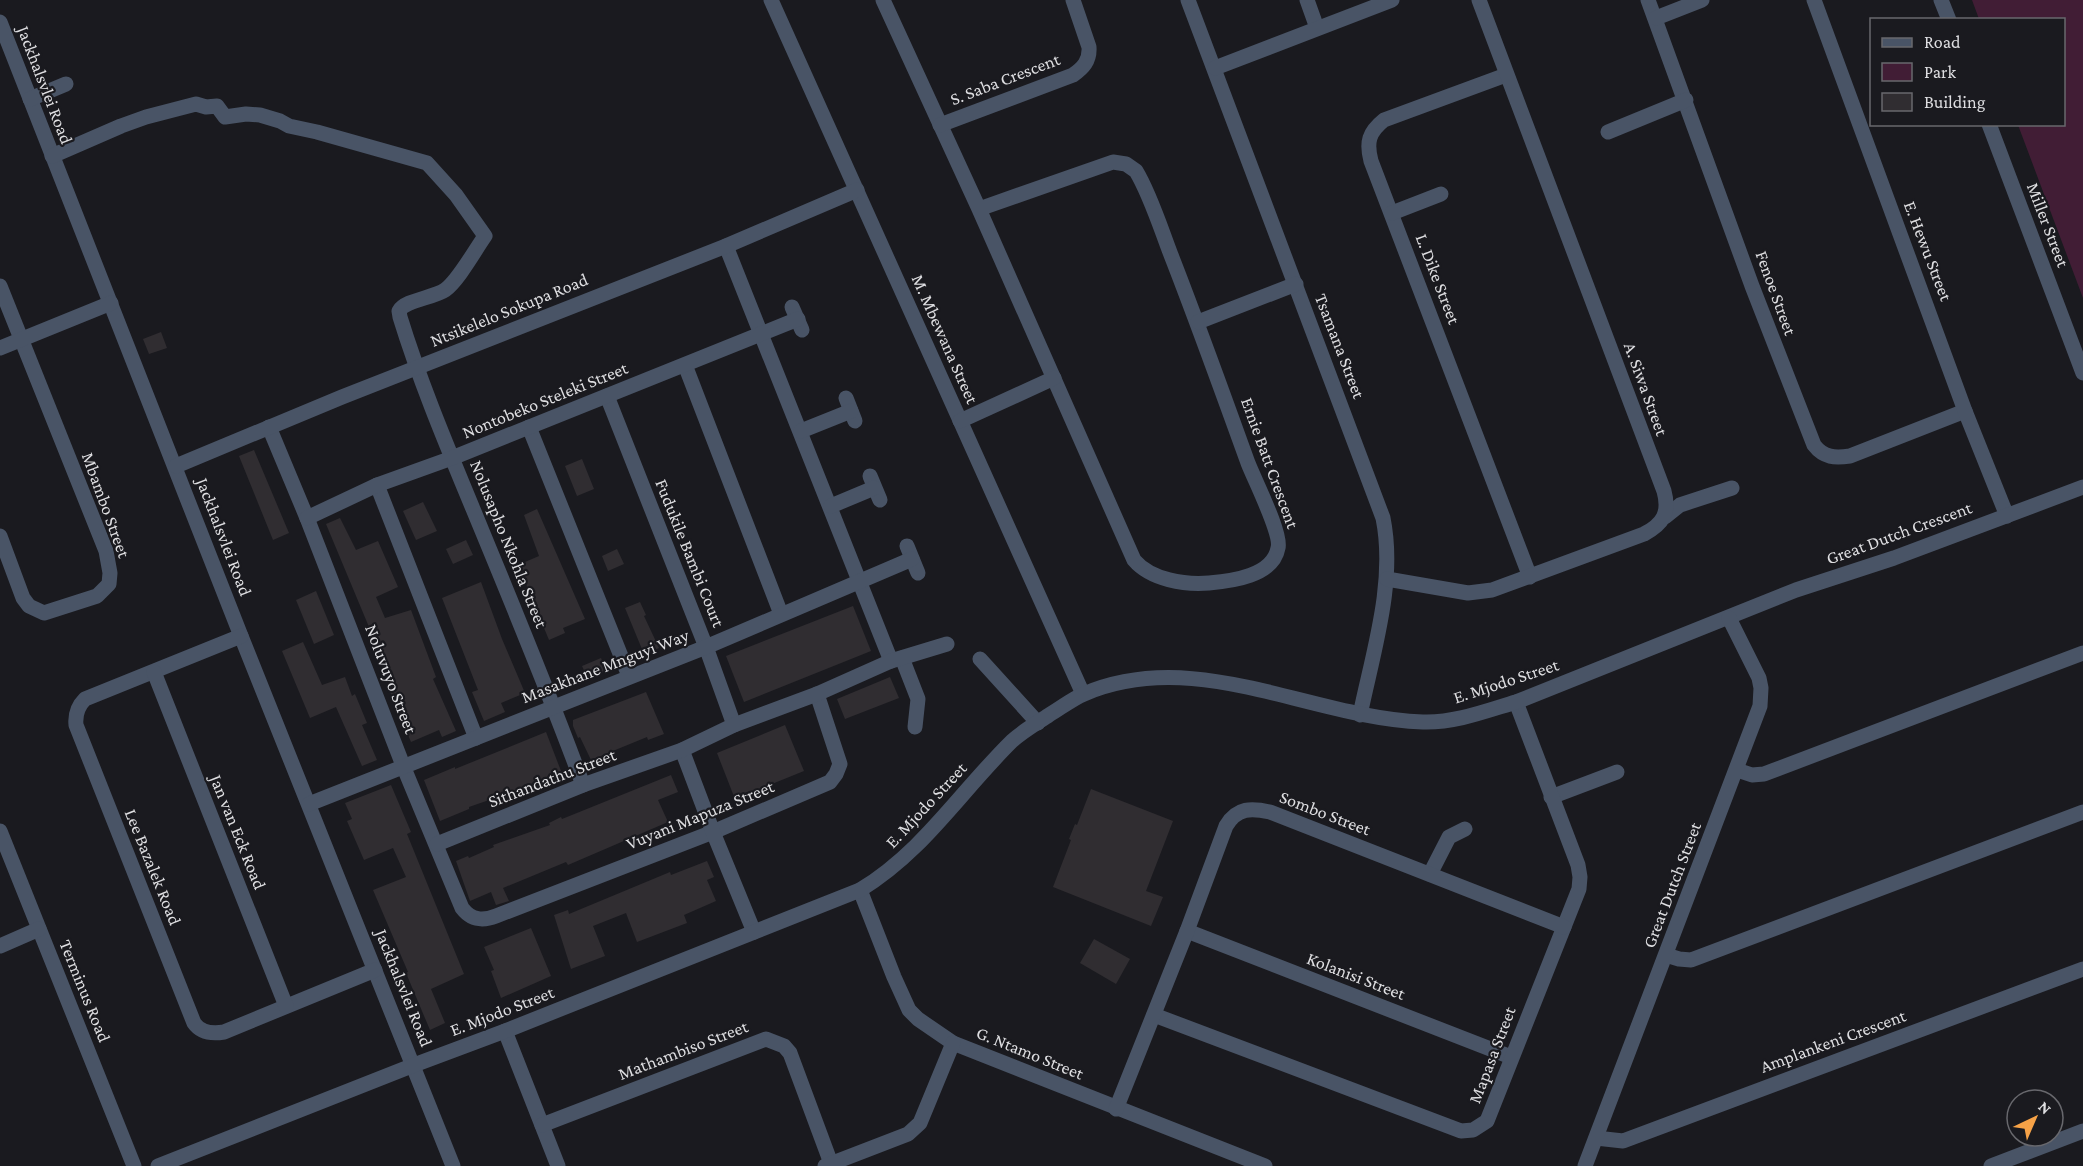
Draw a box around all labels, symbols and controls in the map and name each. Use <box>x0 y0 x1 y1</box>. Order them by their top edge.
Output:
legend <box>1870 18 2065 126</box>
street label: Jackhalsvlei Road <box>13 21 77 147</box>
text: Road <box>1924 32 1961 52</box>
street label: S. Saba Crescent <box>947 48 1064 109</box>
text: Park <box>1924 62 1956 82</box>
text: Building <box>1924 92 1986 112</box>
street label: Miller Street <box>2023 180 2074 271</box>
street label: E. Hewu Street <box>1900 198 1957 305</box>
street label: L. Dike Street <box>1412 231 1465 328</box>
street label: Fenoe Street <box>1751 248 1801 339</box>
street label: Ntsikelelo Sokupa Road <box>427 269 591 351</box>
street label: M. Mbewana Street <box>907 271 983 408</box>
street label: Tsamana Street <box>1311 291 1370 402</box>
street label: A. Siwa Street <box>1620 340 1672 439</box>
street label: Nontobeko Steleki Street <box>459 357 632 442</box>
street label: Ernie Batt Crescent <box>1237 395 1303 532</box>
street label: Mbambo Street <box>78 450 135 561</box>
street label: Nolusapho Nkohla Street <box>466 457 552 632</box>
street label: Jackhalsvlei Road <box>192 473 256 599</box>
street label: Fudukile Bambi Court <box>651 476 729 631</box>
street label: Great Dutch Crescent <box>1824 497 1975 569</box>
street label: Noluvuyo Street <box>361 622 421 737</box>
street label: Masakhane Mnguyi Way <box>518 625 692 707</box>
street label: E. Mjodo Street <box>1451 654 1562 708</box>
street label: Sithandathu Street <box>485 744 620 812</box>
street label: E. Mjodo Street <box>881 757 972 853</box>
street label: Jan van Eck Road <box>205 770 270 893</box>
street label: Vuyani Mapuza Street <box>623 776 778 854</box>
street label: Sombo Street <box>1277 787 1374 840</box>
street label: Lee Bazalek Road <box>121 806 186 928</box>
street label: Great Dutch Street <box>1639 818 1706 951</box>
street label: Jackhalsvlei Road <box>371 925 437 1050</box>
street label: Terminus Road <box>55 937 115 1046</box>
street label: Kolanisi Street <box>1304 948 1409 1004</box>
street label: E. Mjodo Street <box>447 982 558 1041</box>
street label: Mapasa Street <box>1464 1003 1520 1106</box>
street label: Amplankeni Crescent <box>1757 1005 1910 1077</box>
street label: Mathambiso Street <box>615 1016 752 1084</box>
street label: G. Ntamo Street <box>973 1022 1087 1084</box>
north arrow <box>2005 1088 2065 1148</box>
text: N <box>2035 1098 2055 1118</box>

